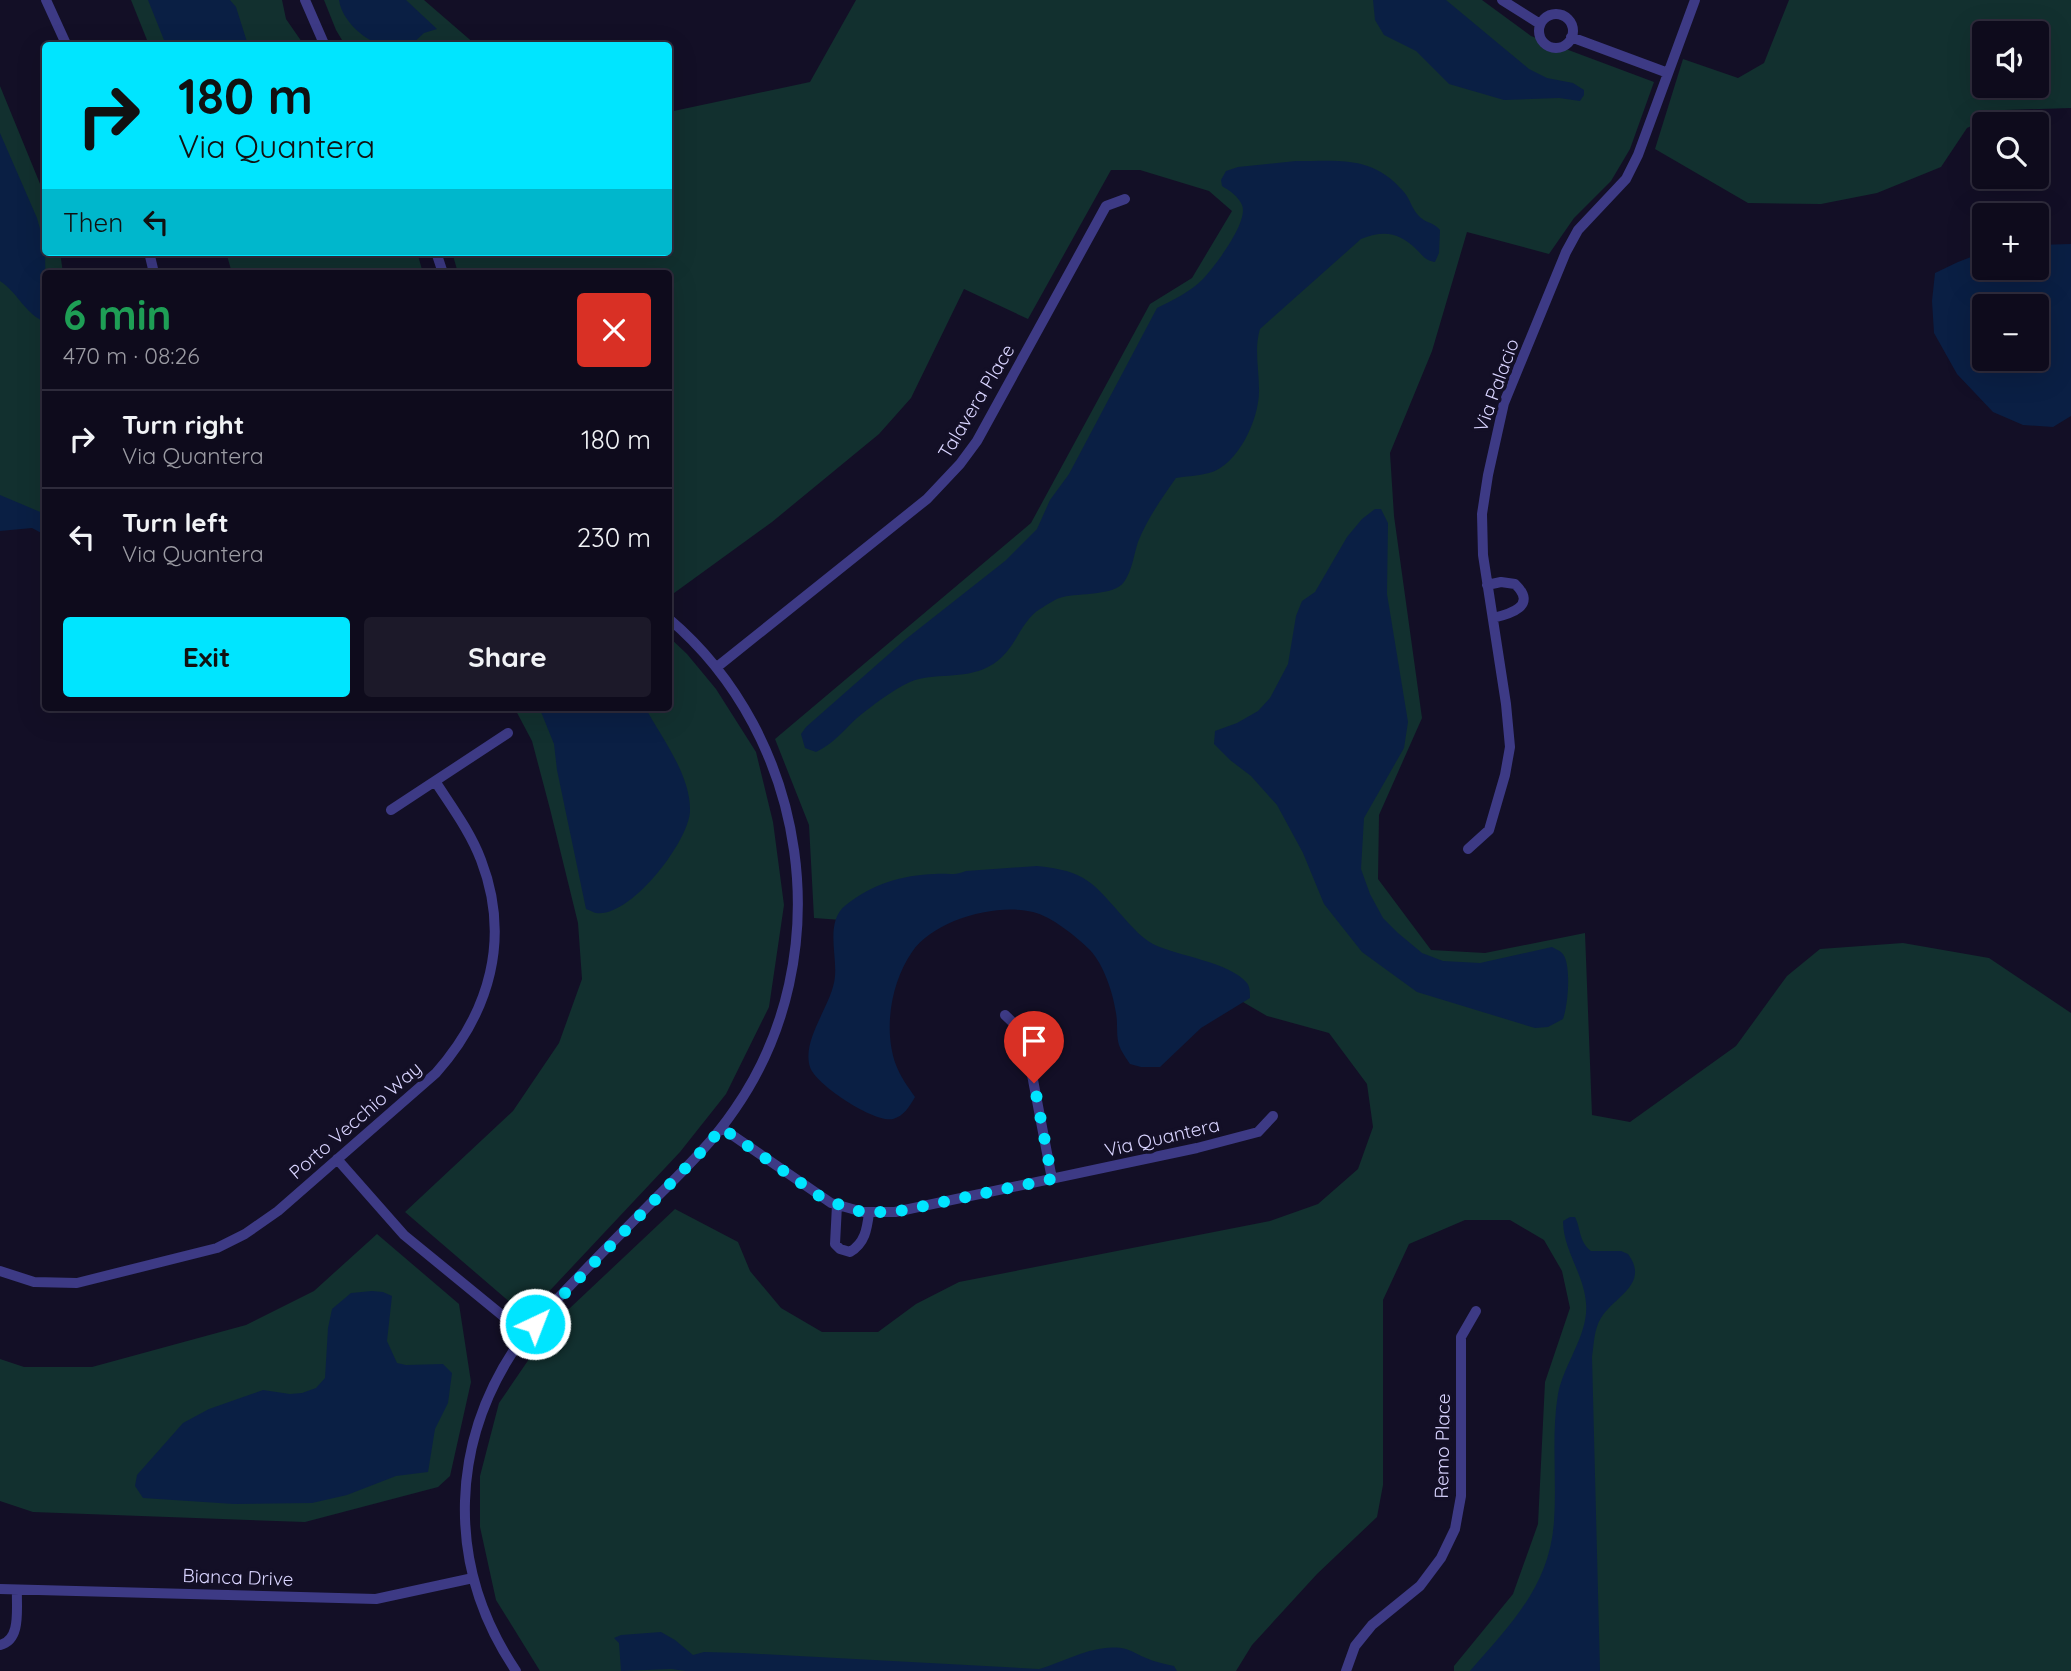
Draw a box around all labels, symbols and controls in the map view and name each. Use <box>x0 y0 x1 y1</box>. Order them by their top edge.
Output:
map controls <box>1972 21 2049 371</box>
button: sound <box>1972 21 2049 98</box>
text: 180 m <box>178 65 313 126</box>
icon: right <box>63 70 154 161</box>
button: search <box>1972 112 2049 189</box>
text: Via Quantera <box>178 126 375 166</box>
icon: left <box>137 203 175 241</box>
button: + <box>1972 203 2049 280</box>
text: Then <box>63 206 123 239</box>
text: 6 min <box>63 288 172 341</box>
button: close <box>577 293 651 367</box>
button: − <box>1972 294 2049 371</box>
street label: Via Palacio <box>1468 335 1524 435</box>
street label: Talavera Place <box>932 340 1020 462</box>
text: 470 m · 08:26 <box>63 341 200 370</box>
text: Turn right <box>122 408 244 441</box>
icon: right <box>63 420 101 458</box>
text: 180 m <box>581 423 651 456</box>
text: Via Quantera <box>122 441 264 470</box>
text: Turn left <box>122 506 229 539</box>
icon: left <box>63 518 101 556</box>
text: 230 m <box>577 521 651 554</box>
text: Via Quantera <box>122 539 264 568</box>
button: Exit <box>63 617 350 697</box>
button: Share <box>364 617 651 697</box>
pin <box>1004 1011 1064 1083</box>
icon: arrive <box>1015 1022 1053 1060</box>
street label: Porto Vecchio Way <box>284 1056 426 1184</box>
street label: Via Quantera <box>1102 1112 1222 1162</box>
position arrow <box>498 1287 572 1361</box>
street label: Remo Place <box>1429 1393 1455 1499</box>
street label: Bianca Drive <box>182 1563 294 1591</box>

